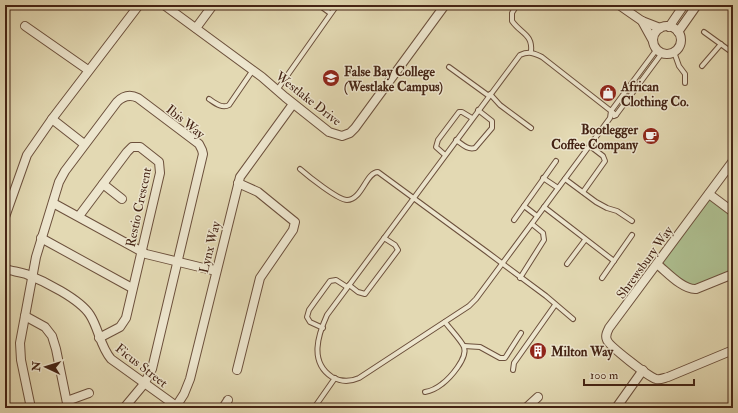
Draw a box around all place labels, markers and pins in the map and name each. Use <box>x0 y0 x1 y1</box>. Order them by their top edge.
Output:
place label: False Bay College (Westlake Campus) <box>344 64 443 96</box>
school or university icon: False Bay College (Westlake Campus) <box>321 68 341 88</box>
place label: African Clothing Co. <box>620 79 689 111</box>
shop icon: African Clothing Co. <box>598 83 618 103</box>
place label: Bootlegger Coffee Company <box>551 122 639 154</box>
cafe icon: Bootlegger Coffee Company <box>641 126 661 146</box>
building icon: Milton Way <box>528 341 548 361</box>
place label: Milton Way <box>550 344 614 361</box>

